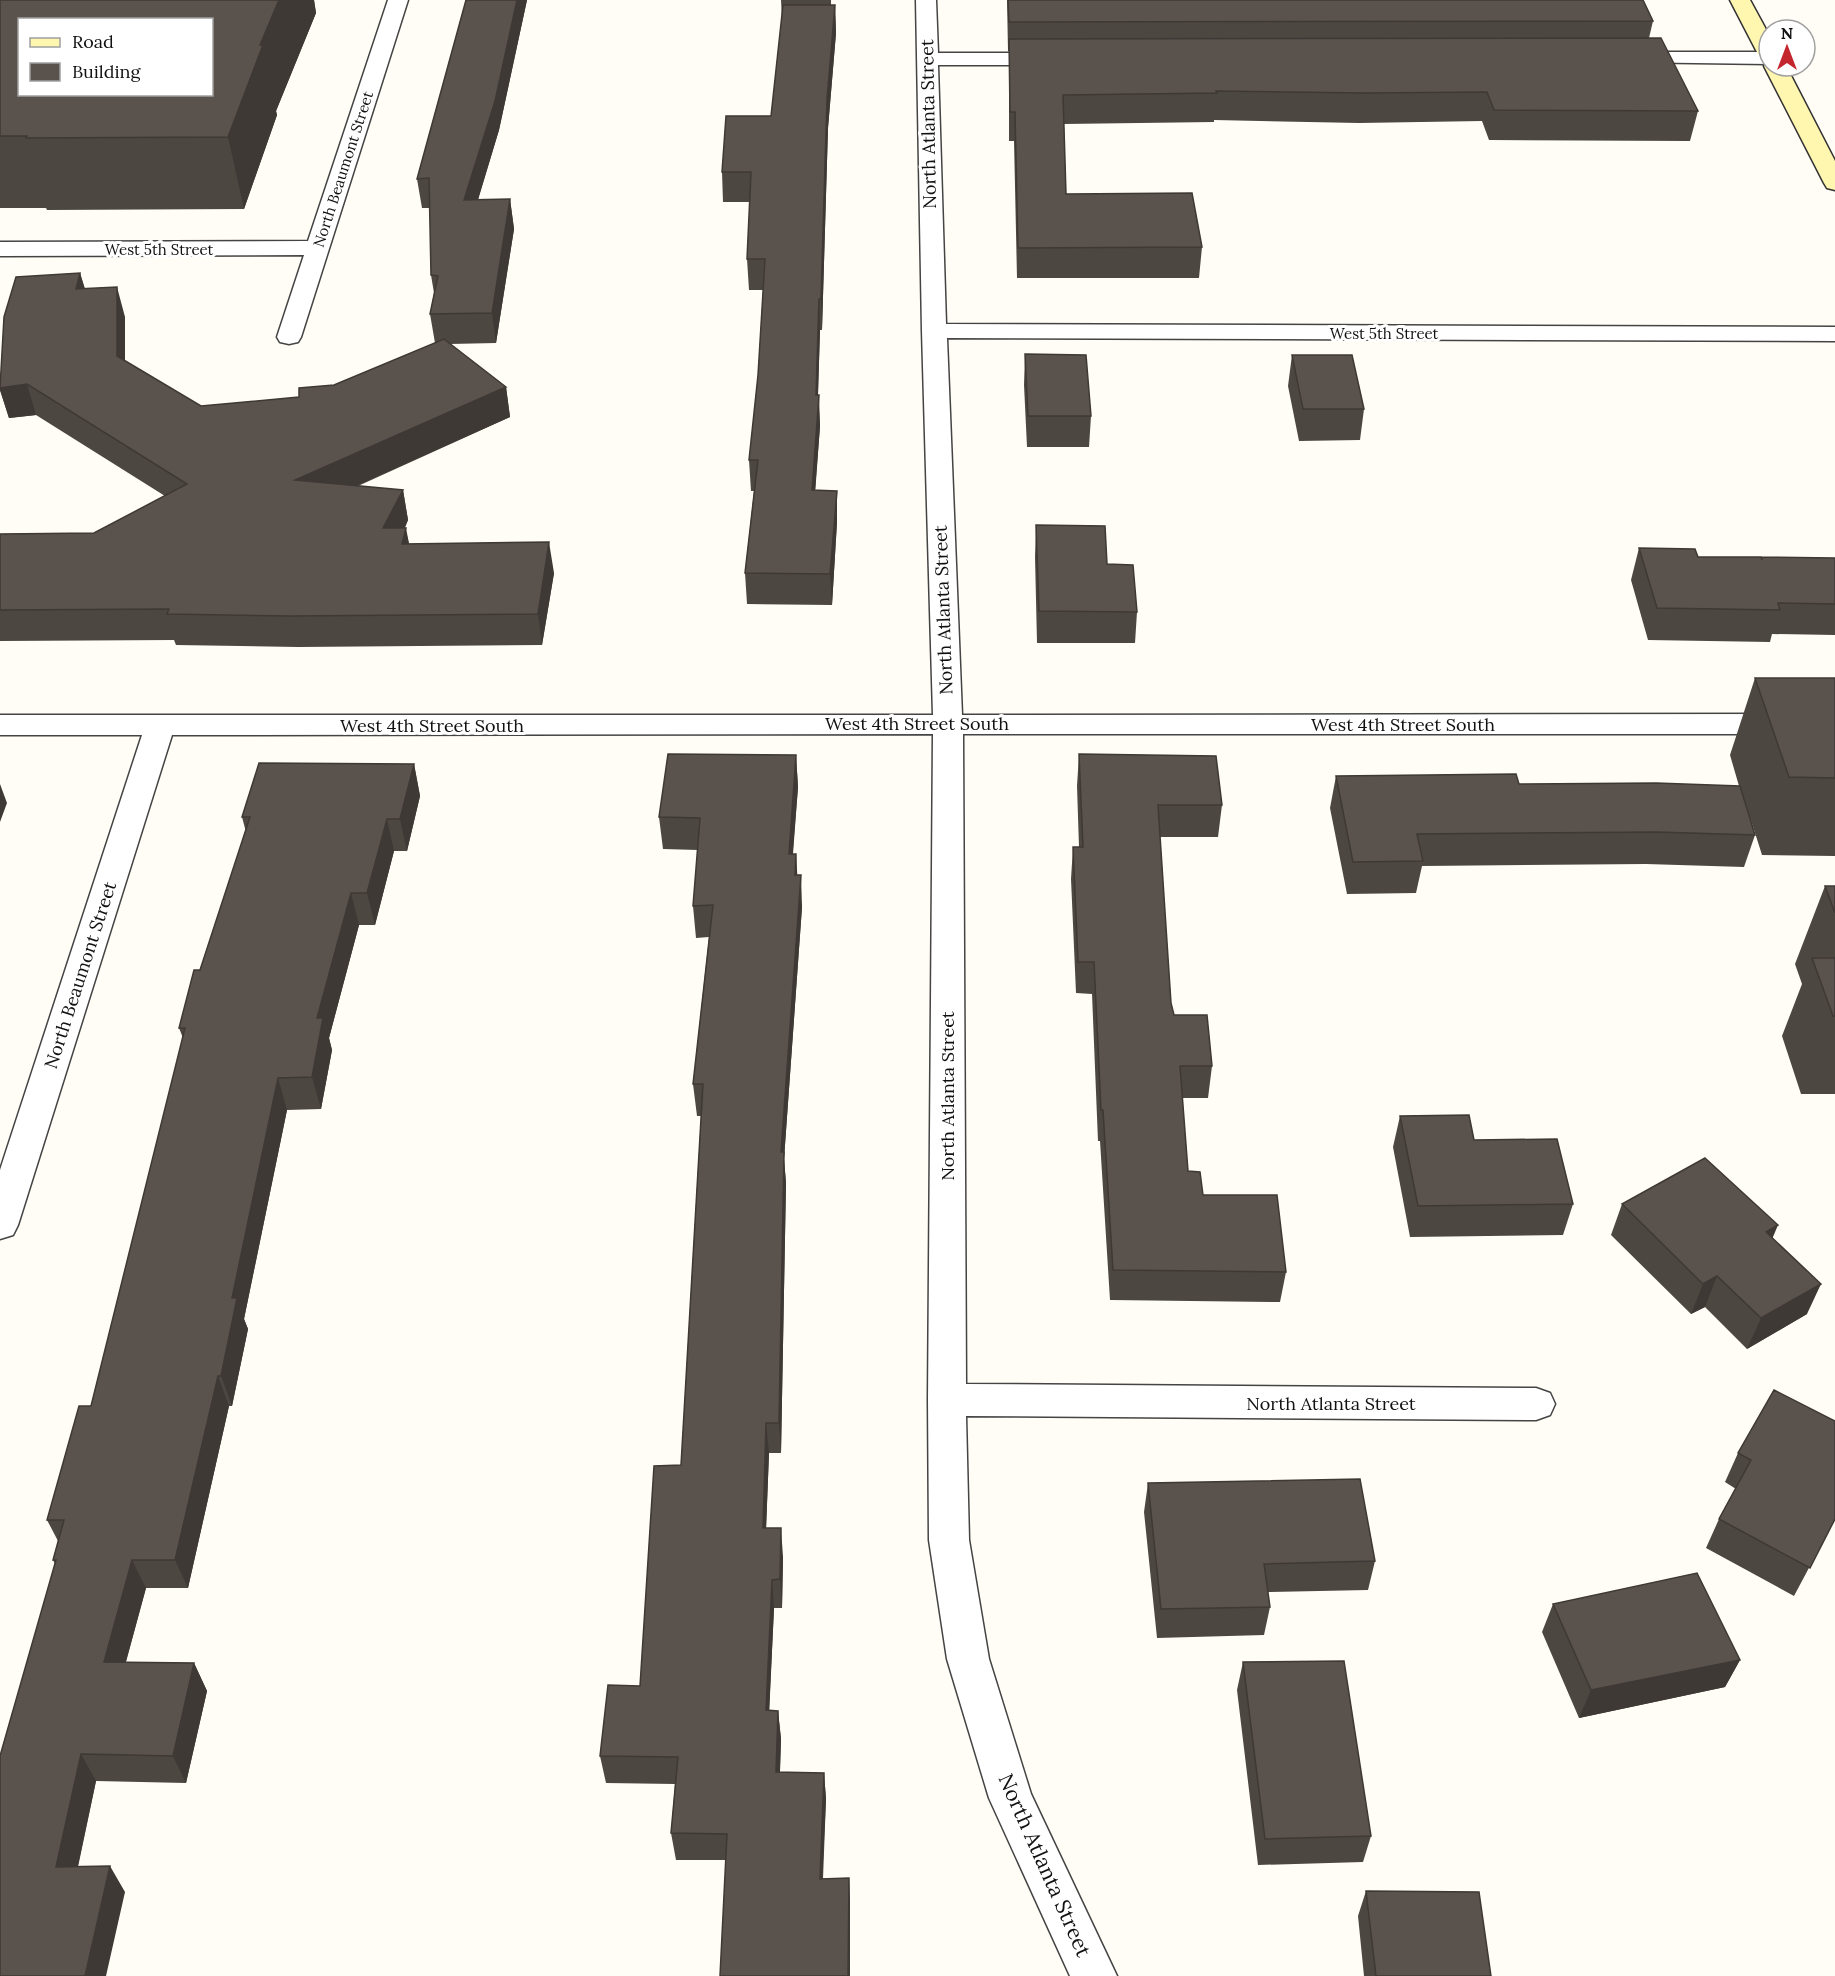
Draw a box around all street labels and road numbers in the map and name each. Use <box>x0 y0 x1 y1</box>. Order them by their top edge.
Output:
street label: North Atlanta Street <box>915 39 941 209</box>
street label: North Beaumont Street <box>309 88 377 249</box>
street label: West 5th Street <box>105 240 213 259</box>
street label: West 5th Street <box>1330 324 1438 343</box>
street label: North Atlanta Street <box>929 525 957 695</box>
street label: West 4th Street South <box>825 712 1009 735</box>
street label: West 4th Street South <box>1311 713 1495 736</box>
street label: West 4th Street South <box>340 714 524 737</box>
street label: North Beaumont Street <box>39 878 121 1071</box>
street label: North Atlanta Street <box>936 1011 959 1181</box>
street label: North Atlanta Street <box>1246 1392 1416 1415</box>
street label: North Atlanta Street <box>992 1769 1098 1962</box>

